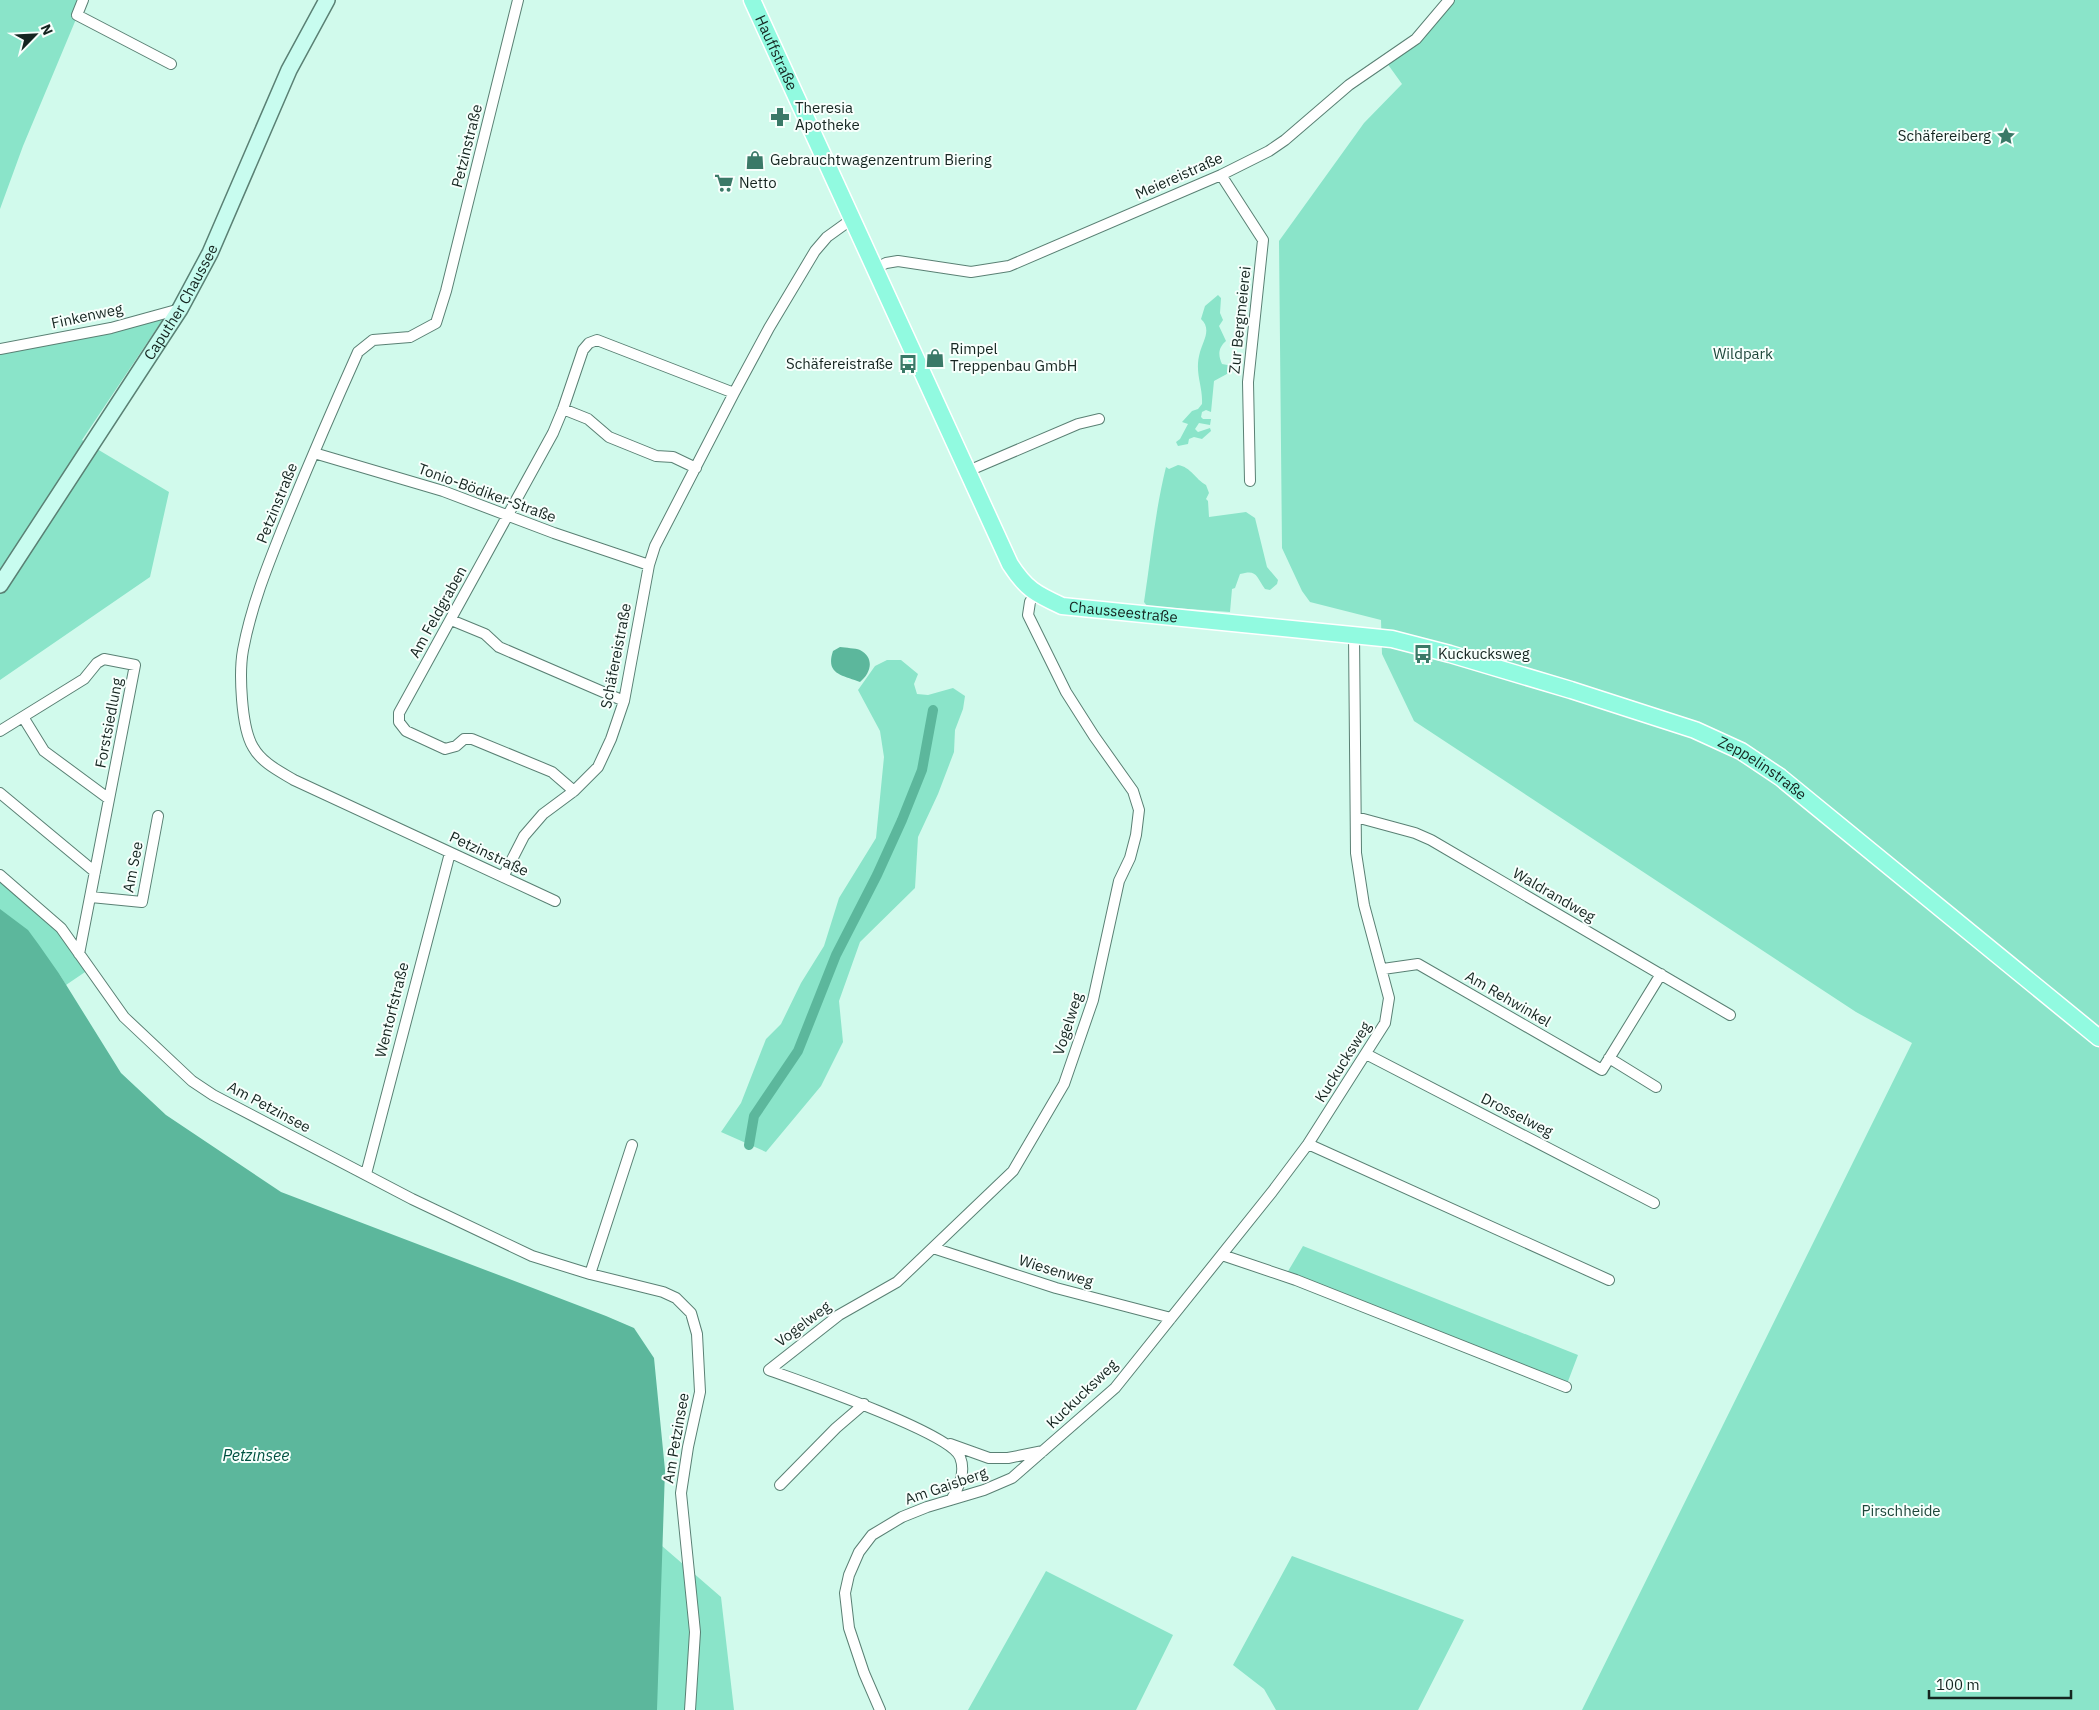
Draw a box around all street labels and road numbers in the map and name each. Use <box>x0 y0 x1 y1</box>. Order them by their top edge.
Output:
street label: Hauffstraße <box>751 12 802 93</box>
street label: Petzinstraße <box>447 102 486 190</box>
street label: Meiereistraße <box>1132 148 1225 203</box>
street label: Caputher Chaussee <box>139 241 222 363</box>
street label: Zur Bergmeierei <box>1224 265 1255 375</box>
street label: Finkenweg <box>49 299 124 332</box>
street label: Tonio-Bödiker-Straße <box>416 459 559 526</box>
street label: Petzinstraße <box>252 460 301 546</box>
street label: Am Feldgraben <box>405 562 471 661</box>
street label: Chausseestraße <box>1068 597 1179 627</box>
street label: Schäfereistraße <box>596 602 635 710</box>
street label: Forstsiedlung <box>90 676 127 770</box>
street label: Zeppelinstraße <box>1715 732 1811 804</box>
street label: Petzinstraße <box>447 827 532 880</box>
street label: Am See <box>118 840 147 894</box>
street label: Waldrandweg <box>1510 863 1599 926</box>
street label: Wentorfstraße <box>370 960 413 1060</box>
street label: Am Rehwinkel <box>1462 966 1555 1031</box>
street label: Vogelweg <box>1048 990 1087 1058</box>
street label: Kuckucksweg <box>1310 1018 1375 1106</box>
street label: Am Petzinsee <box>224 1077 314 1136</box>
street label: Drosselweg <box>1478 1088 1556 1141</box>
street label: Wiesenweg <box>1017 1250 1096 1291</box>
street label: Vogelweg <box>771 1296 834 1351</box>
street label: Kuckucksweg <box>1042 1355 1121 1432</box>
street label: Am Petzinsee <box>658 1391 693 1485</box>
street label: Am Gaisberg <box>902 1463 990 1508</box>

